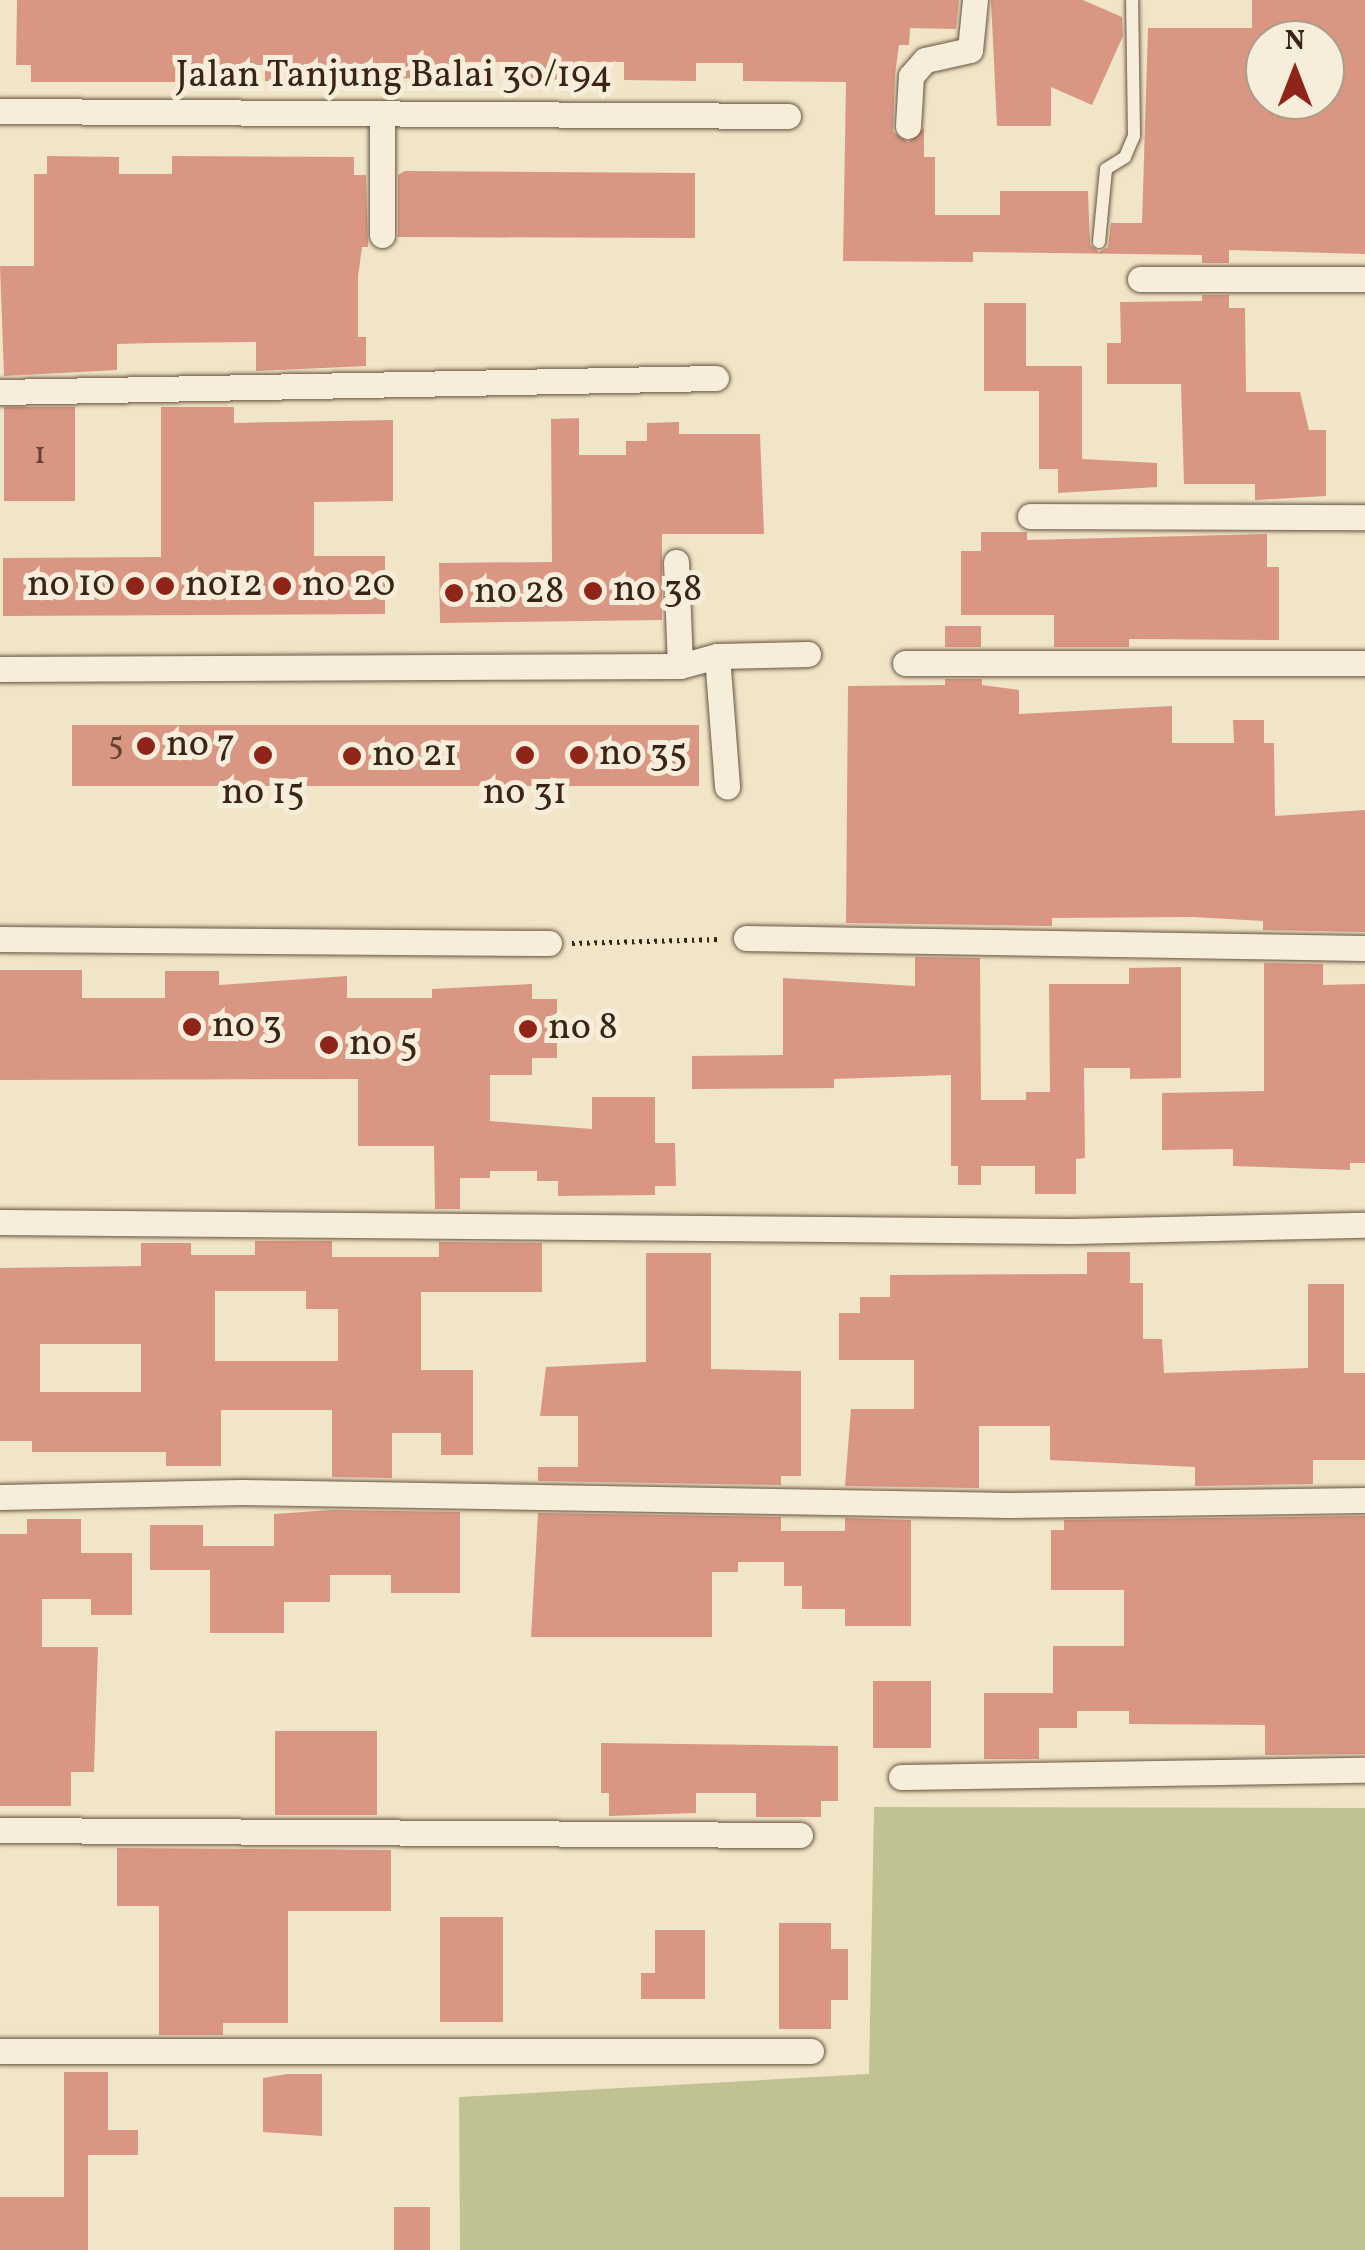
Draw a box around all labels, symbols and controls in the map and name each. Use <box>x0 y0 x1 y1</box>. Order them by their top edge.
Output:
north arrow <box>1245 20 1345 120</box>
text: N <box>1285 22 1305 61</box>
street label: Jalan Tanjung Balai 30/194 <box>175 54 613 100</box>
house number: 1 <box>34 436 46 474</box>
place label: no 10 <box>27 563 115 609</box>
place label: no12 <box>185 563 263 609</box>
place label: no 20 <box>302 563 395 609</box>
place label: no 38 <box>613 568 702 614</box>
place label: no 28 <box>474 570 564 616</box>
marker: no 10 <box>124 575 146 597</box>
marker: no12 <box>154 575 176 597</box>
marker: no 20 <box>271 575 293 597</box>
marker: no 38 <box>582 580 604 602</box>
marker: no 28 <box>443 582 465 604</box>
place label: no 7 <box>166 723 235 769</box>
house number: 5 <box>108 727 124 765</box>
place label: no 35 <box>599 732 687 778</box>
place label: no 21 <box>372 733 458 779</box>
marker: no 7 <box>135 735 157 757</box>
marker: no 15 <box>252 744 274 766</box>
marker: no 31 <box>514 744 536 766</box>
marker: no 35 <box>568 744 590 766</box>
marker: no 21 <box>341 745 363 767</box>
place label: no 15 <box>221 771 305 817</box>
place label: no 31 <box>483 771 567 817</box>
place label: no 3 <box>212 1004 282 1050</box>
place label: no 8 <box>548 1006 618 1052</box>
marker: no 3 <box>181 1016 203 1038</box>
marker: no 8 <box>517 1018 539 1040</box>
place label: no 5 <box>349 1022 418 1068</box>
marker: no 5 <box>318 1034 340 1056</box>

